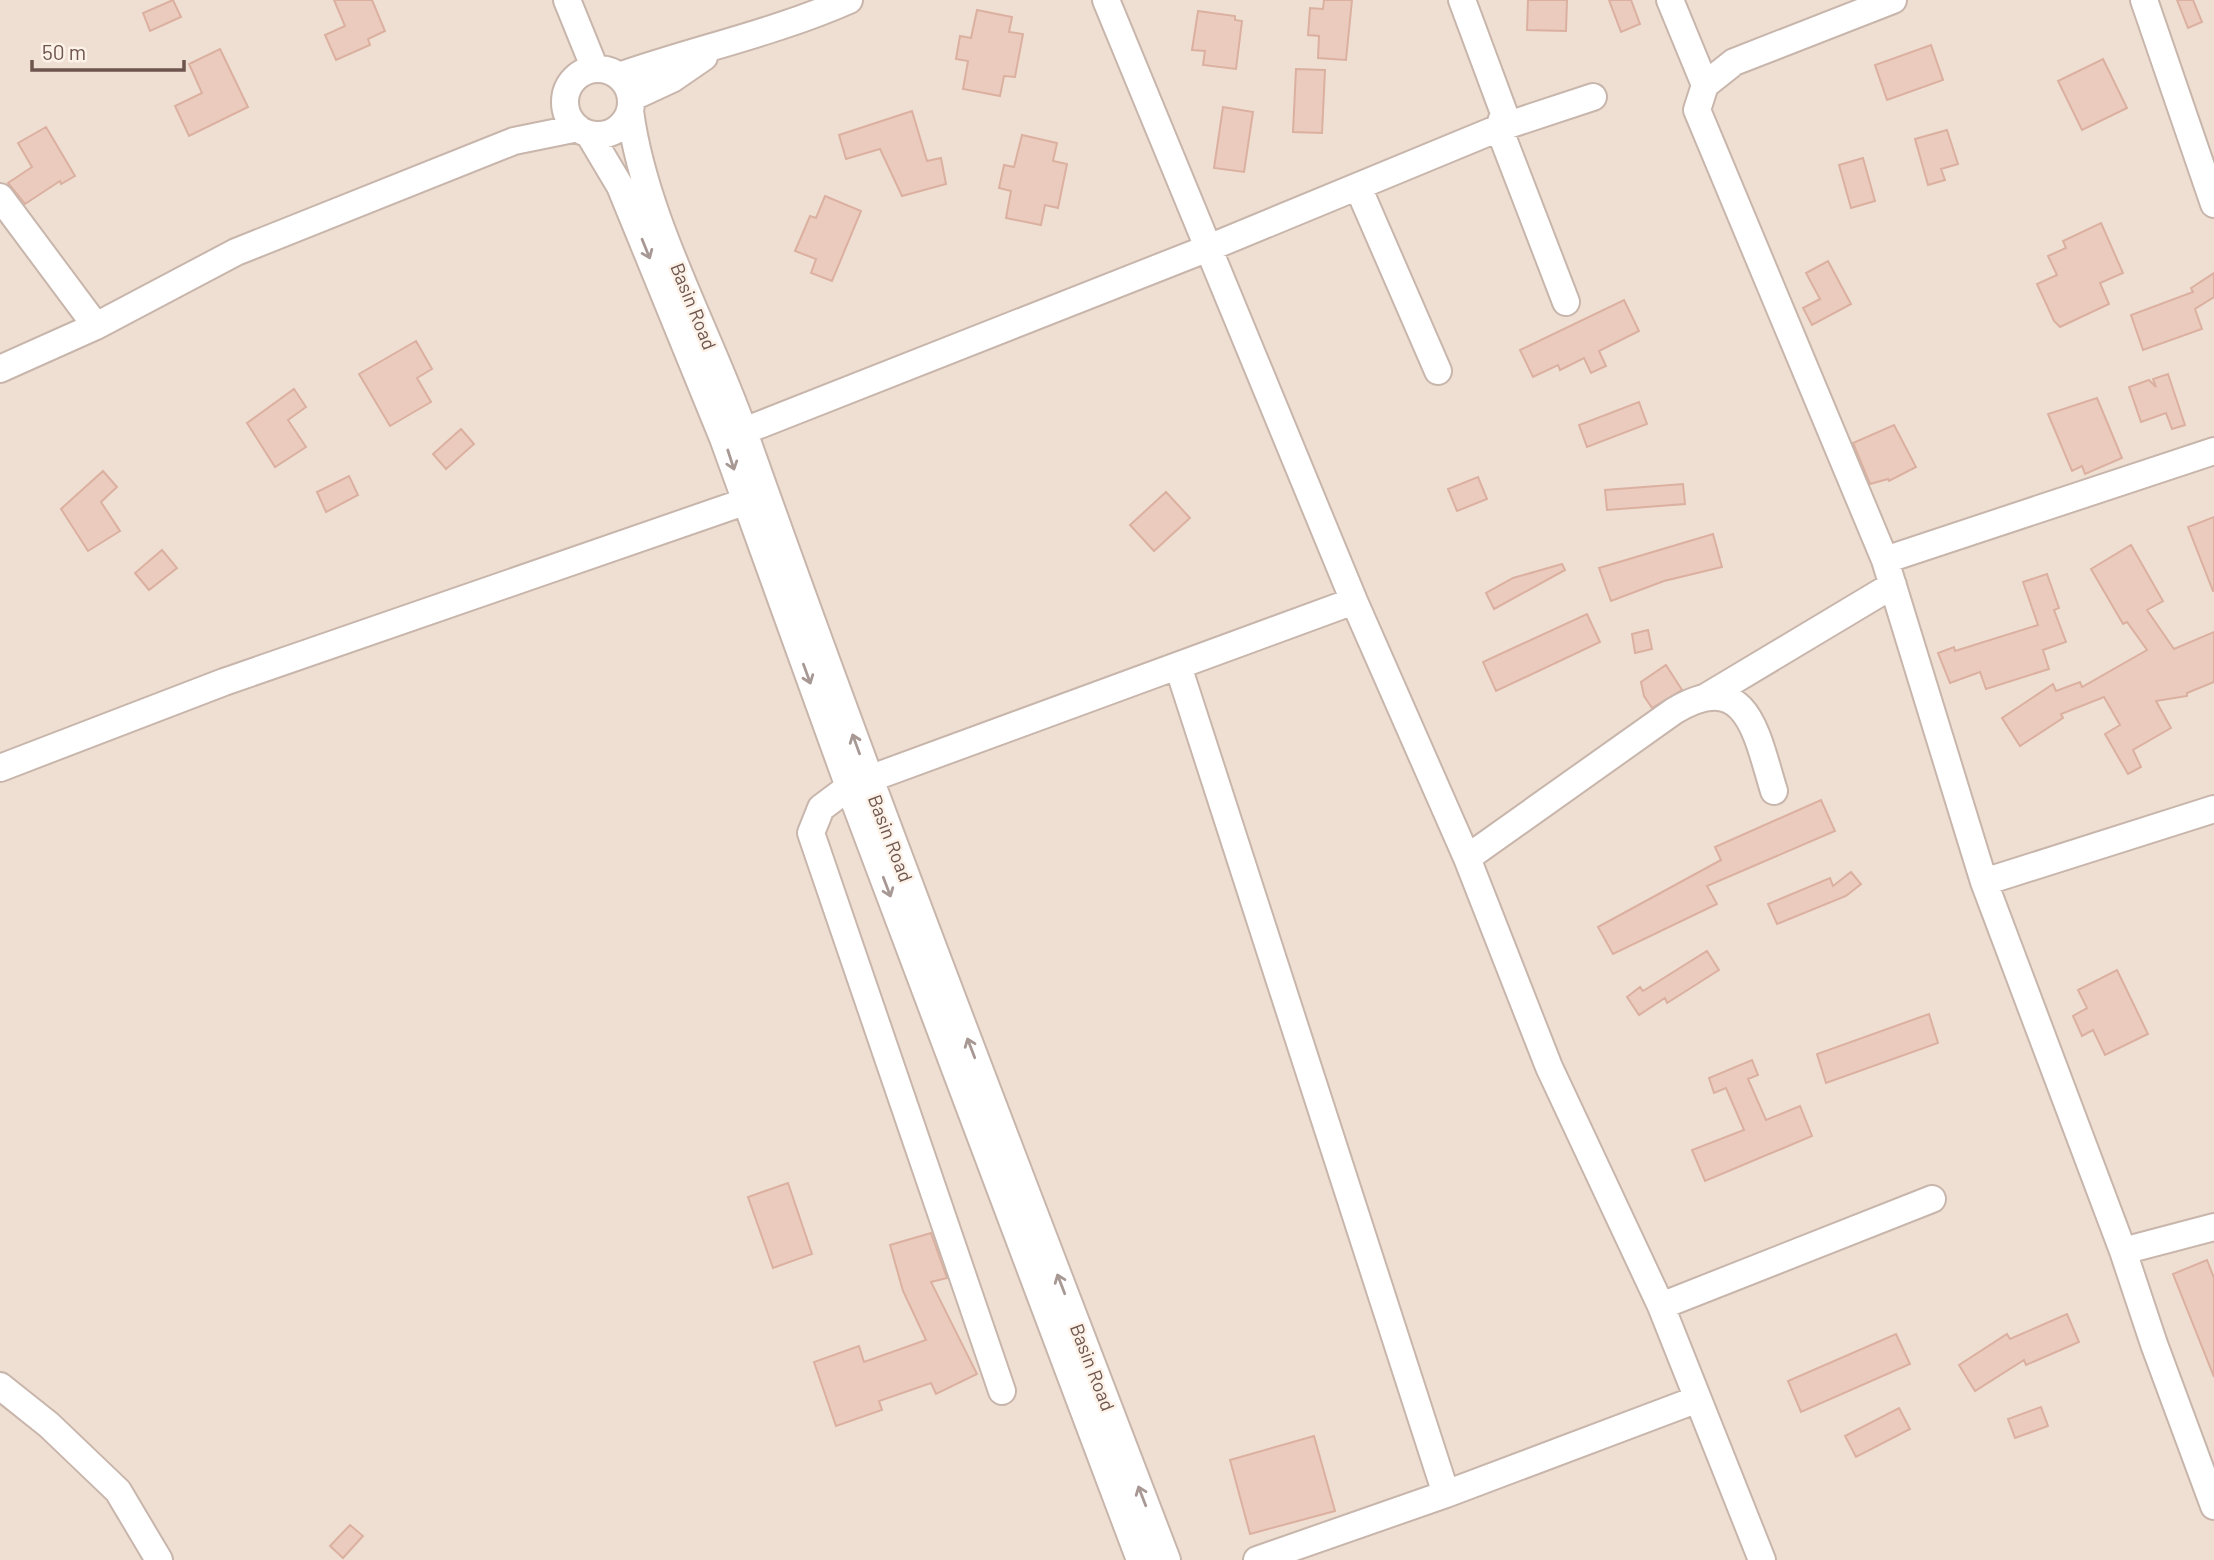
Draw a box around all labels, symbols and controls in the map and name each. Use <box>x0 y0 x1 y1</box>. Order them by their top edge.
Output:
scale bar <box>32 28 184 72</box>
text: 50 m <box>42 39 86 64</box>
one-way arrow <box>640 238 653 259</box>
street label: Basin Road <box>666 259 722 353</box>
one-way arrow <box>725 449 738 471</box>
one-way arrow <box>802 663 815 685</box>
one-way arrow <box>849 733 861 755</box>
street label: Basin Road <box>864 791 918 885</box>
one-way arrow <box>881 876 894 898</box>
one-way arrow <box>964 1038 977 1060</box>
one-way arrow <box>1054 1273 1067 1295</box>
street label: Basin Road <box>1066 1320 1120 1414</box>
one-way arrow <box>1135 1486 1148 1508</box>

